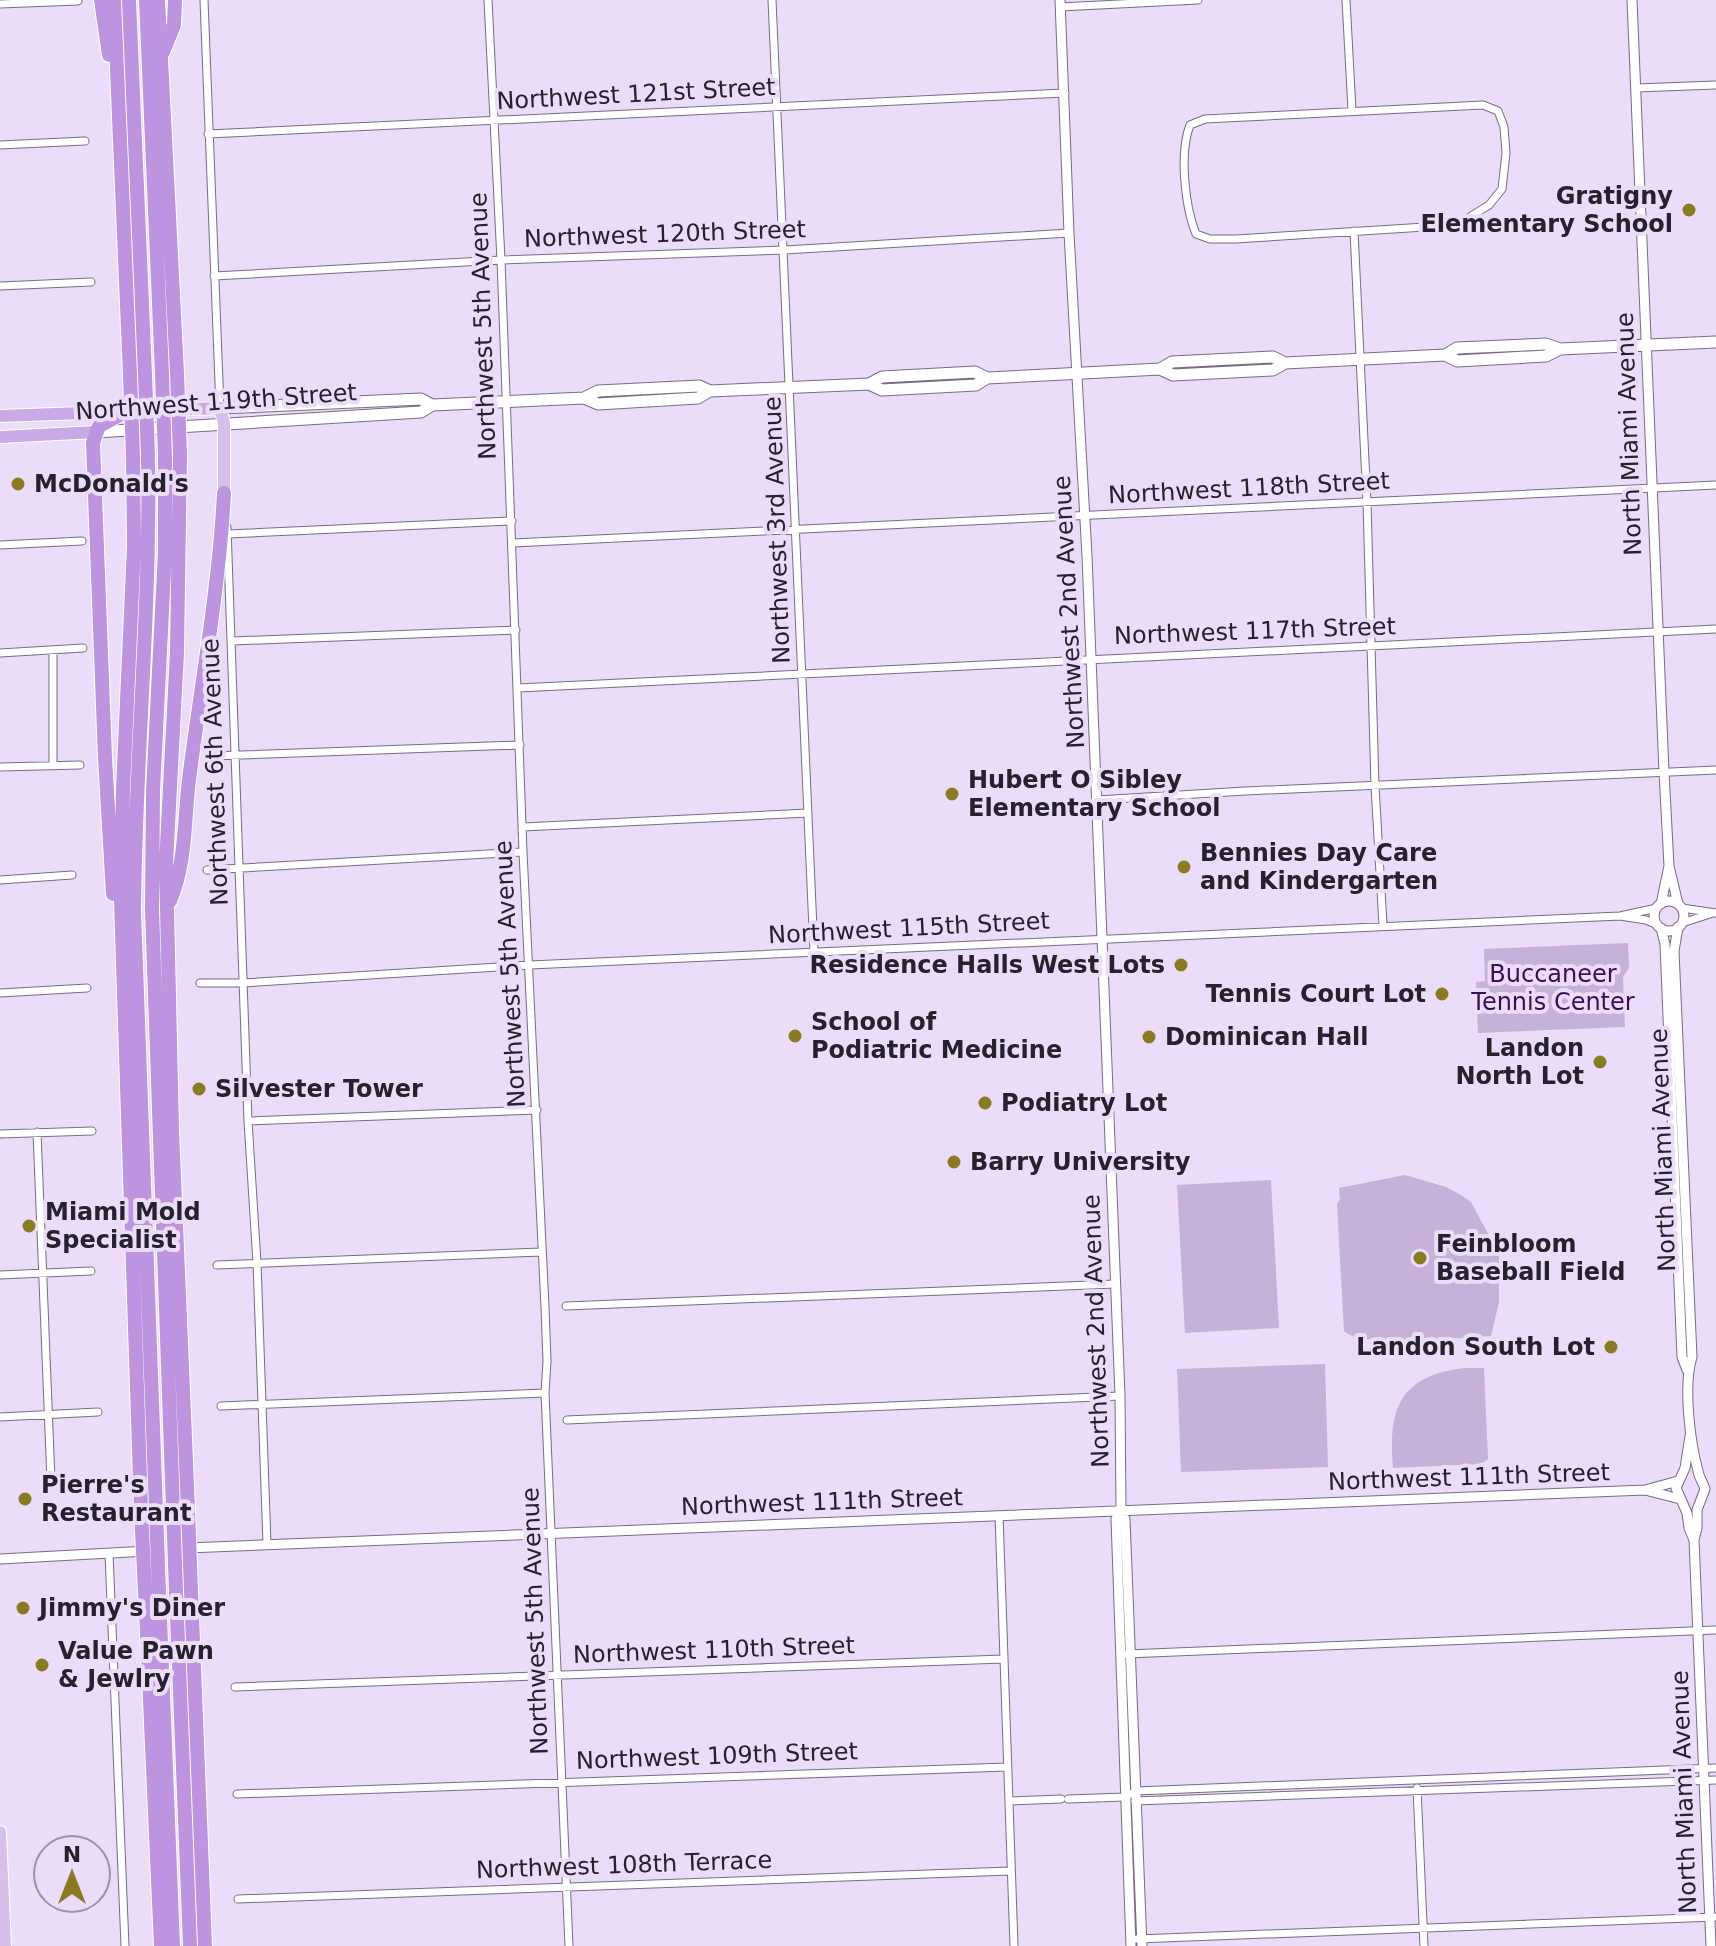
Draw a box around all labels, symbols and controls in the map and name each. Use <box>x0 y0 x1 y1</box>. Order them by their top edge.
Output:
street label: Northwest 121st Street <box>496 73 776 115</box>
place label: Gratigny Elementary School <box>1420 182 1673 238</box>
street label: Northwest 5th Avenue <box>464 192 502 460</box>
marker: Gratigny Elementary School <box>1680 201 1698 219</box>
street label: Northwest 120th Street <box>524 215 806 253</box>
street label: North Miami Avenue <box>1611 312 1647 556</box>
street label: Northwest 119th Street <box>74 378 358 426</box>
street label: Northwest 3rd Avenue <box>758 396 796 664</box>
street label: Northwest 118th Street <box>1107 467 1391 509</box>
place label: McDonald's <box>34 470 189 498</box>
marker: McDonald's <box>9 475 27 493</box>
street label: Northwest 2nd Avenue <box>1048 475 1090 749</box>
street label: Northwest 117th Street <box>1114 612 1396 650</box>
street label: Northwest 6th Avenue <box>196 638 234 906</box>
place label: Hubert O Sibley Elementary School <box>968 766 1221 822</box>
marker: Hubert O Sibley Elementary School <box>943 785 961 803</box>
place label: Bennies Day Care and Kindergarten <box>1200 839 1438 895</box>
street label: Northwest 5th Avenue <box>489 840 531 1108</box>
marker: Bennies Day Care and Kindergarten <box>1175 858 1193 876</box>
street label: Northwest 115th Street <box>767 907 1051 949</box>
place label: Residence Halls West Lots <box>809 951 1165 979</box>
marker: Residence Halls West Lots <box>1172 956 1190 974</box>
park label: Buccaneer Tennis Center <box>1470 960 1635 1016</box>
place label: Tennis Court Lot <box>1205 980 1426 1008</box>
marker: Tennis Court Lot <box>1433 985 1451 1003</box>
place label: School of Podiatric Medicine <box>811 1008 1062 1064</box>
place label: Dominican Hall <box>1165 1023 1369 1051</box>
marker: School of Podiatric Medicine <box>786 1027 804 1045</box>
marker: Dominican Hall <box>1140 1028 1158 1046</box>
street label: North Miami Avenue <box>1645 1028 1681 1272</box>
place label: Landon North Lot <box>1455 1034 1584 1090</box>
marker: Landon North Lot <box>1591 1053 1609 1071</box>
place label: Silvester Tower <box>215 1075 423 1103</box>
marker: Silvester Tower <box>190 1080 208 1098</box>
place label: Podiatry Lot <box>1001 1089 1167 1117</box>
marker: Podiatry Lot <box>976 1094 994 1112</box>
place label: Barry University <box>970 1148 1191 1176</box>
marker: Barry University <box>945 1153 963 1171</box>
street label: Northwest 2nd Avenue <box>1077 1194 1115 1468</box>
place label: Miami Mold Specialist <box>45 1198 201 1254</box>
marker: Miami Mold Specialist <box>20 1217 38 1235</box>
place label: Feinbloom Baseball Field <box>1436 1230 1626 1286</box>
marker: Feinbloom Baseball Field <box>1411 1249 1429 1267</box>
place label: Landon South Lot <box>1356 1333 1595 1361</box>
marker: Landon South Lot <box>1602 1338 1620 1356</box>
street label: Northwest 111th Street <box>1328 1458 1610 1496</box>
place label: Pierre's Restaurant <box>41 1471 191 1527</box>
street label: Northwest 111th Street <box>681 1483 963 1521</box>
street label: Northwest 5th Avenue <box>516 1487 554 1755</box>
marker: Pierre's Restaurant <box>16 1490 34 1508</box>
place label: Jimmy's Diner <box>37 1594 225 1622</box>
marker: Jimmy's Diner <box>14 1599 32 1617</box>
street label: Northwest 110th Street <box>573 1631 855 1669</box>
place label: Value Pawn & Jewlry <box>58 1637 214 1693</box>
marker: Value Pawn & Jewlry <box>33 1656 51 1674</box>
street label: North Miami Avenue <box>1666 1670 1702 1914</box>
street label: Northwest 109th Street <box>576 1737 858 1775</box>
north arrow <box>32 1834 112 1914</box>
text: N <box>63 1842 81 1867</box>
street label: Northwest 108th Terrace <box>475 1846 773 1884</box>

